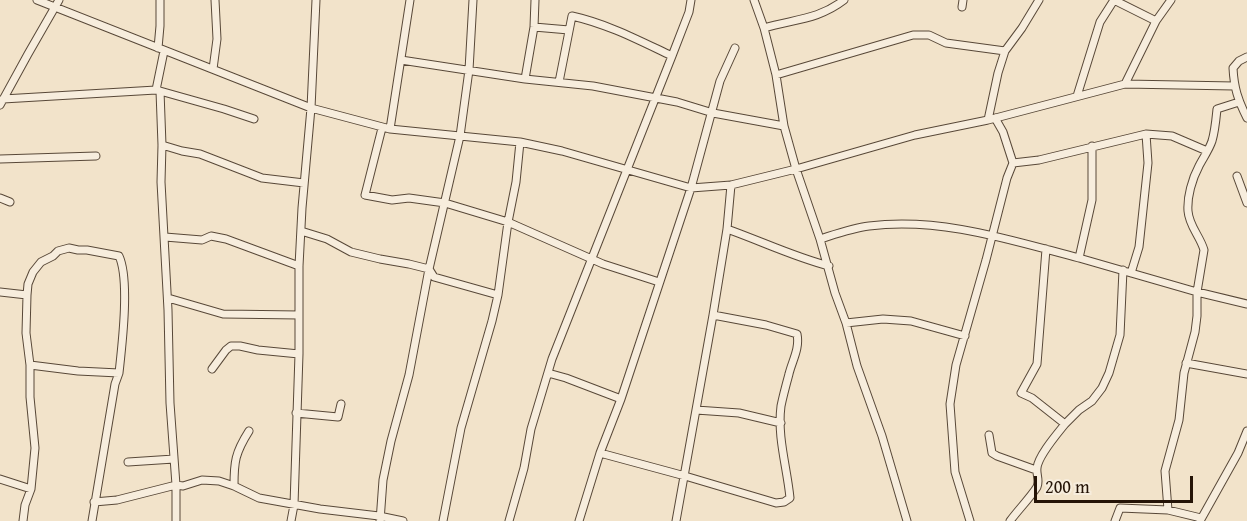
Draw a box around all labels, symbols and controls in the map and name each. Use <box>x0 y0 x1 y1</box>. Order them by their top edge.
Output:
scale bar <box>1037 464 1196 502</box>
text: 200 m <box>1045 473 1090 500</box>

